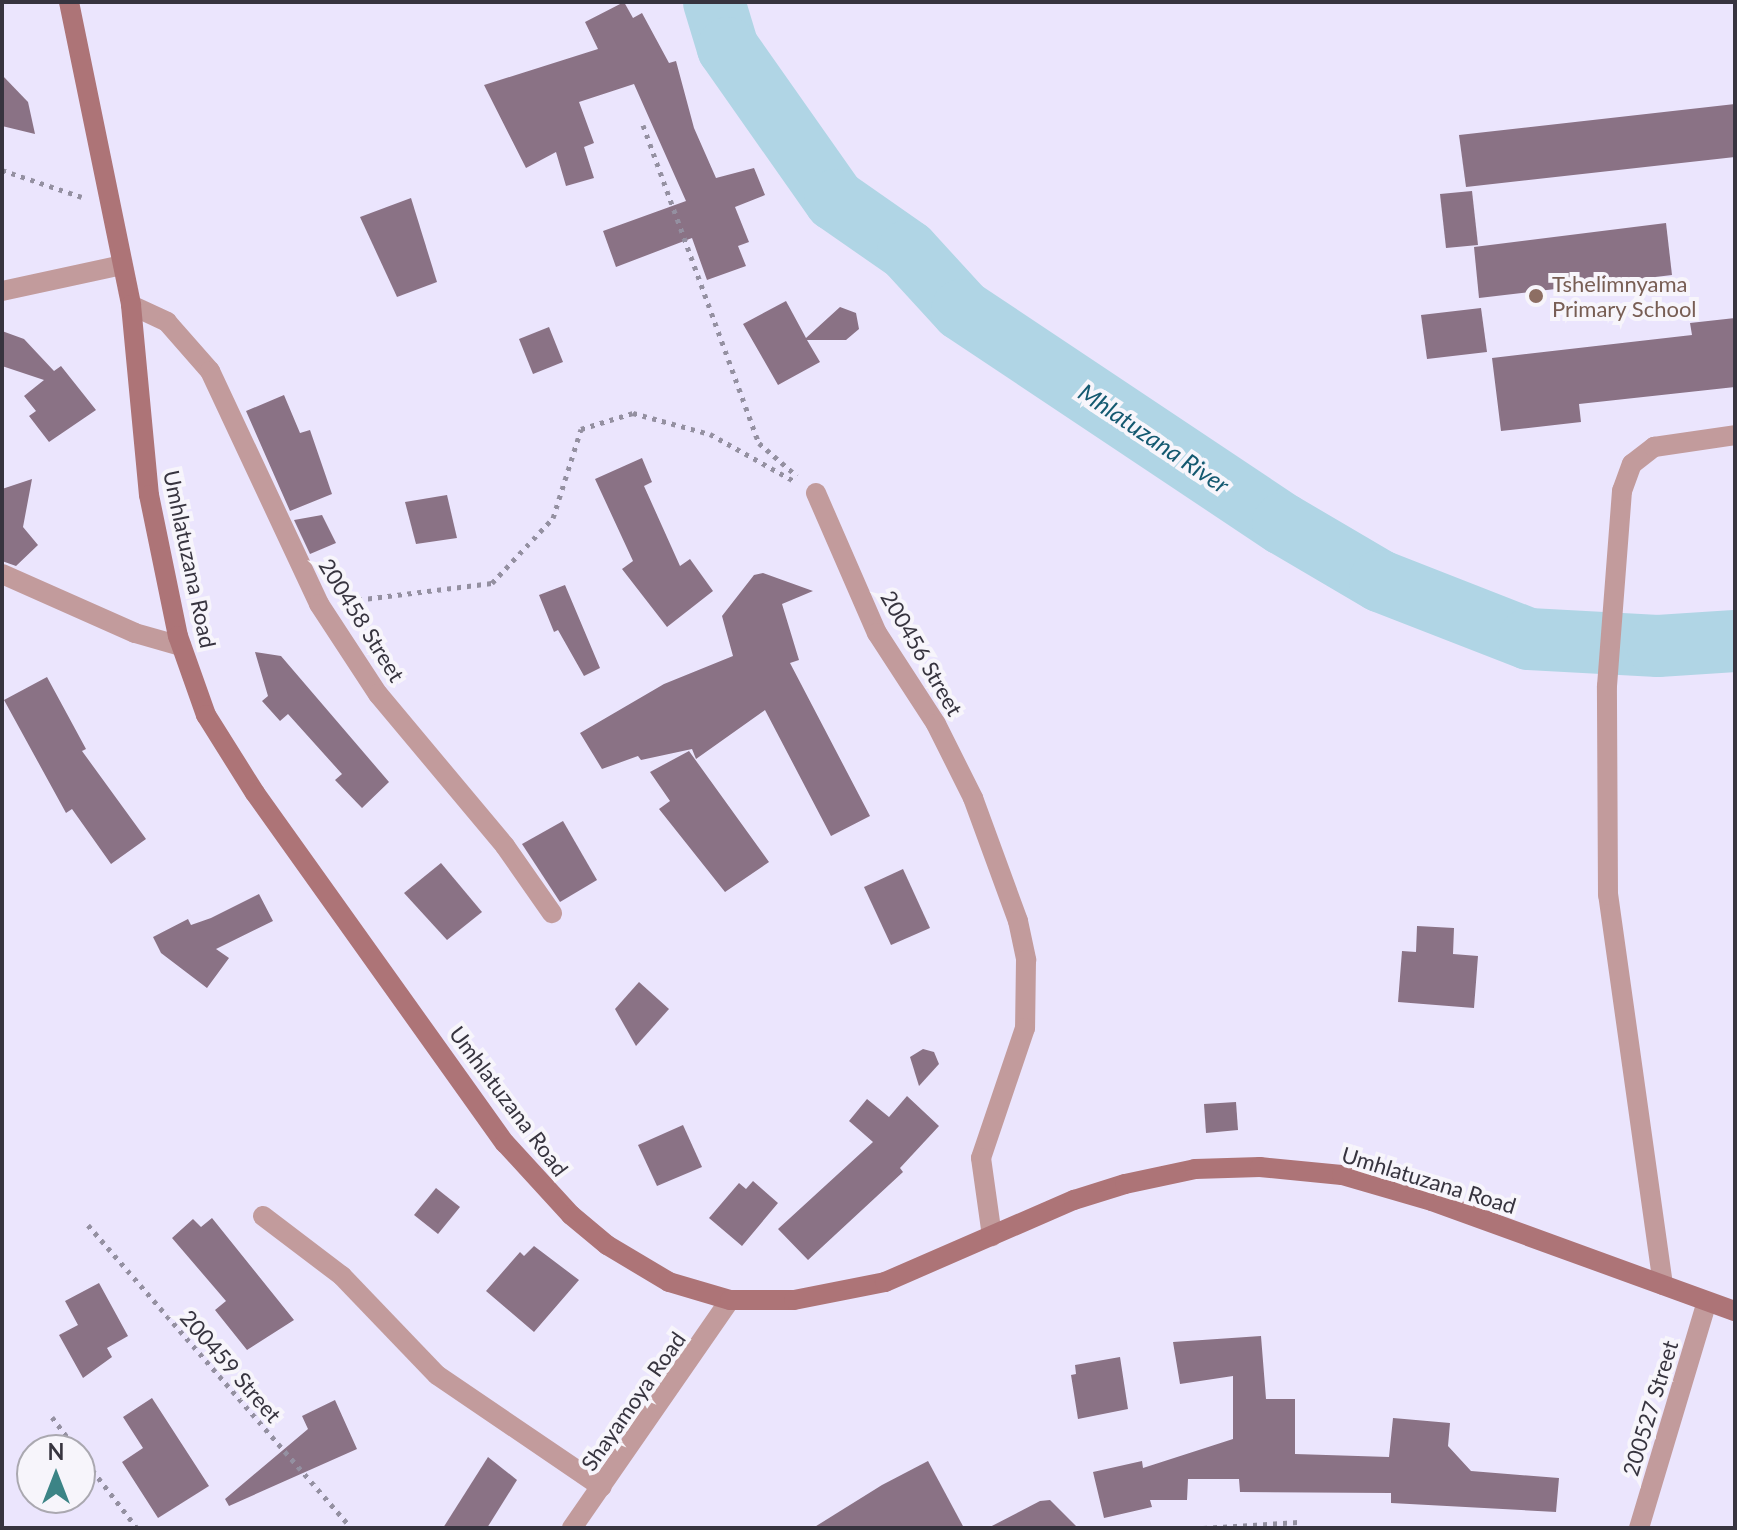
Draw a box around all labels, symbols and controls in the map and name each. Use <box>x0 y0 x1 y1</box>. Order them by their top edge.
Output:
place label: Tshelimnyama Primary School <box>1552 270 1697 322</box>
marker: Tshelimnyama Primary School <box>1527 287 1545 305</box>
water label: Mhlatuzana River <box>1073 377 1235 499</box>
street label: Umhlatuzana Road <box>158 468 222 650</box>
street label: 200458 Street <box>314 554 410 686</box>
street label: 200456 Street <box>876 586 968 720</box>
street label: Umhlatuzana Road <box>444 1021 574 1181</box>
street label: Umhlatuzana Road <box>1339 1141 1519 1219</box>
street label: 200459 Street <box>175 1304 287 1428</box>
street label: Shayamoya Road <box>575 1326 691 1476</box>
street label: 200527 Street <box>1617 1337 1683 1479</box>
north arrow <box>16 1434 96 1514</box>
text: N <box>48 1438 64 1465</box>

